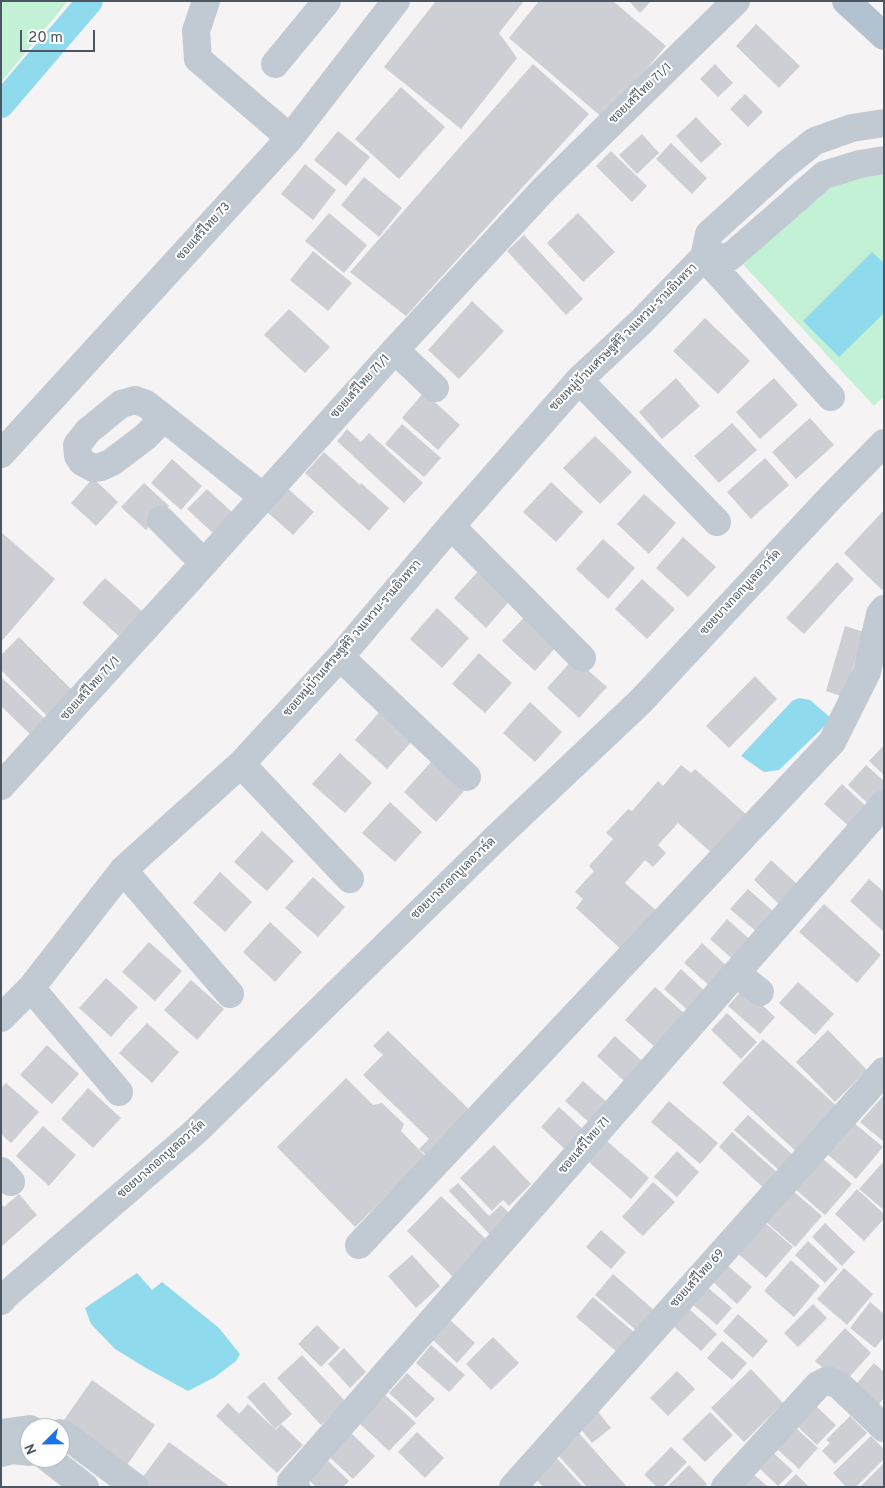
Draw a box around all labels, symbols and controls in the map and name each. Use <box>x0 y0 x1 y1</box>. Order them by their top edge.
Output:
scale bar <box>22 20 98 52</box>
text: 20 m <box>28 29 63 48</box>
street label: ซอยเสรีไทย 71/1 <box>607 61 675 127</box>
street label: ซอยเสรีไทย 73 <box>174 200 234 264</box>
street label: ซอยหมู่บ้านเศรษฐศิริ วงแหวน-รามอินทรา <box>547 261 701 415</box>
street label: ซอยเสรีไทย 71/1 <box>328 352 394 422</box>
street label: ซอยบางกอกบูเลอวาร์ด <box>698 547 784 639</box>
street label: ซอยหมู่บ้านเศรษฐศิริ วงแหวน-รามอินทรา <box>281 558 425 720</box>
street label: ซอยเสรีไทย 71/1 <box>58 654 124 724</box>
street label: ซอยบางกอกบูเลอวาร์ด <box>409 835 499 923</box>
street label: ซอยเสรีไทย 71 <box>556 1114 614 1178</box>
street label: ซอยบางกอกบูเลอวาร์ด <box>115 1118 209 1202</box>
street label: ซอยเสรีไทย 69 <box>668 1247 728 1311</box>
north arrow <box>20 1418 70 1468</box>
text: N <box>22 1441 41 1457</box>

